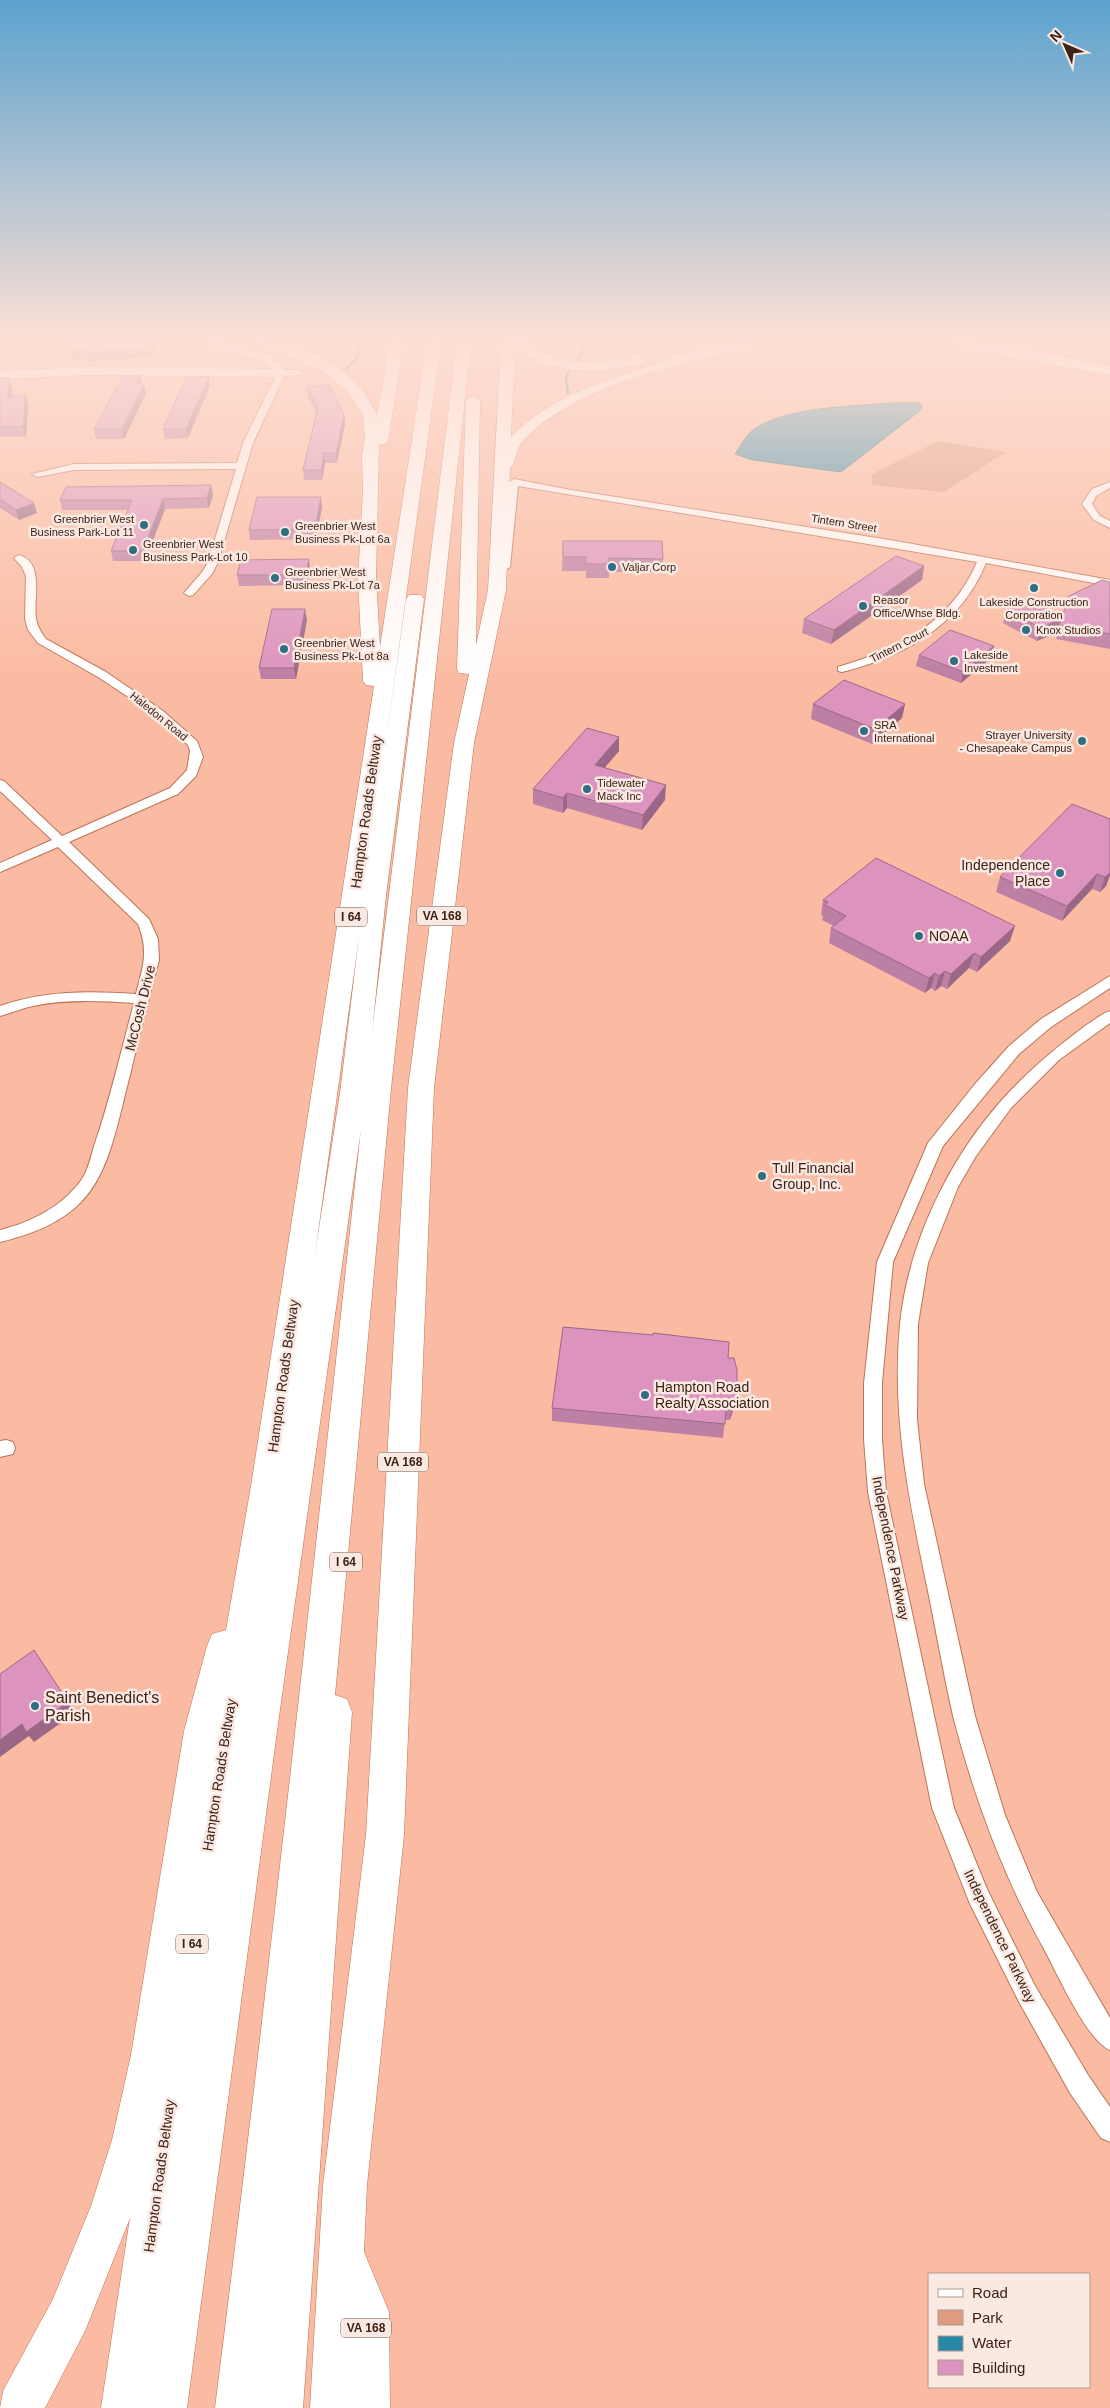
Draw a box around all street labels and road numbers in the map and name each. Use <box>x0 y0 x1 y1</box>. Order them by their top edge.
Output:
street label: Tintern Street <box>810 512 878 534</box>
street label: Tintern Court <box>868 625 930 665</box>
street label: Haledon Road <box>128 689 190 743</box>
street label: Hampton Roads Beltway <box>347 735 385 889</box>
road number: VA 168 <box>417 906 467 926</box>
road number: I 64 <box>335 908 367 926</box>
street label: McCosh Drive <box>122 963 158 1053</box>
street label: Hampton Roads Beltway <box>264 1299 302 1453</box>
road number: VA 168 <box>378 1452 428 1471</box>
street label: Independence Parkway <box>869 1475 913 1621</box>
road number: I 64 <box>330 1552 362 1571</box>
street label: Hampton Roads Beltway <box>199 1698 239 1852</box>
street label: Independence Parkway <box>961 1867 1039 2005</box>
road number: I 64 <box>176 1935 208 1954</box>
street label: Hampton Roads Beltway <box>140 2099 178 2253</box>
road number: VA 168 <box>341 2318 391 2338</box>

